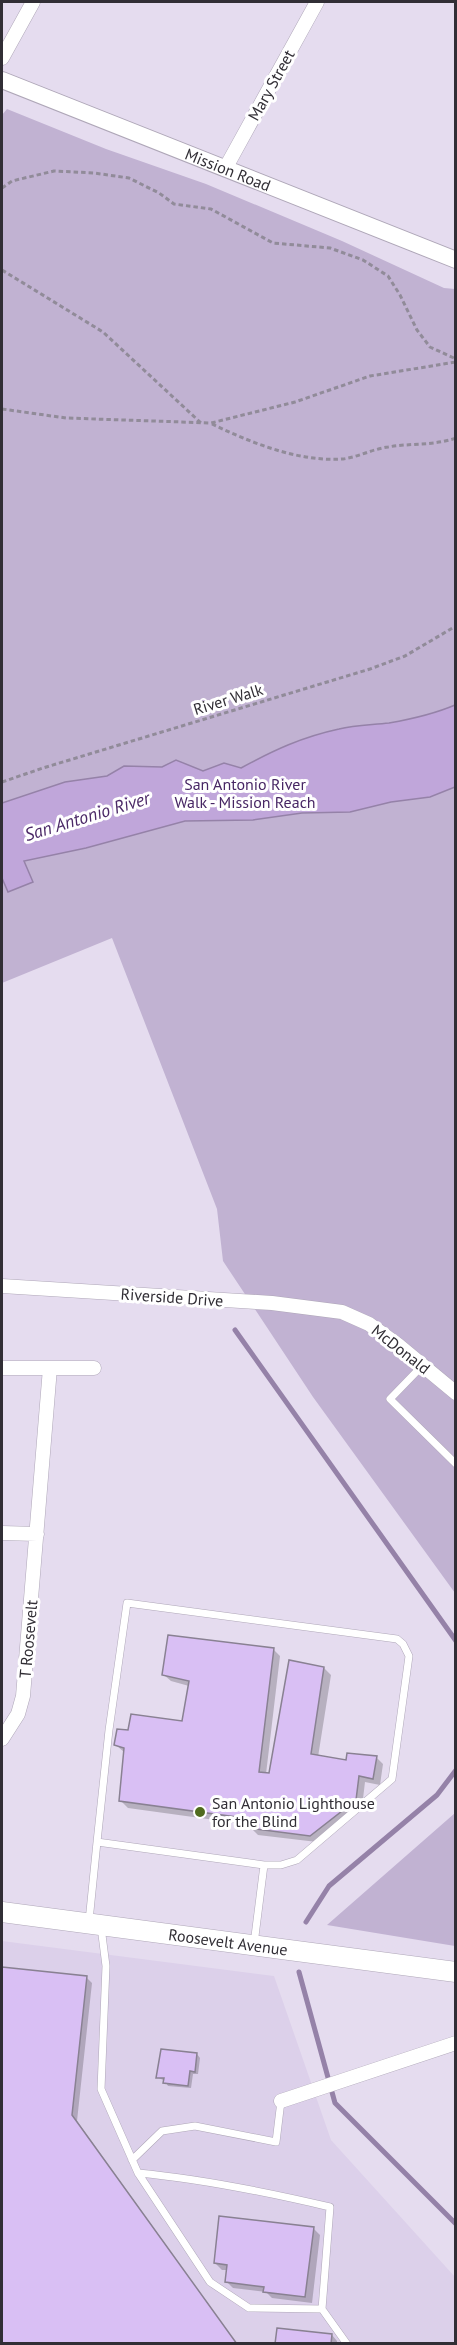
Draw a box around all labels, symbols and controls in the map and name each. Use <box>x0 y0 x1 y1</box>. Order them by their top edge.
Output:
street label: Mary Street <box>243 46 299 124</box>
street label: Mission Road <box>182 144 274 195</box>
street label: River Walk <box>191 679 266 719</box>
park label: San Antonio River Walk - Mission Reach <box>174 774 316 812</box>
water label: San Antonio River <box>22 786 154 846</box>
street label: Riverside Drive <box>120 1283 224 1311</box>
street label: McDonald <box>368 1320 434 1378</box>
street label: T Roosevelt <box>15 1598 41 1679</box>
place label: San Antonio Lighthouse for the Blind <box>212 1793 375 1831</box>
marker: San Antonio Lighthouse for the Blind <box>193 1805 207 1819</box>
street label: Roosevelt Avenue <box>167 1924 289 1960</box>

